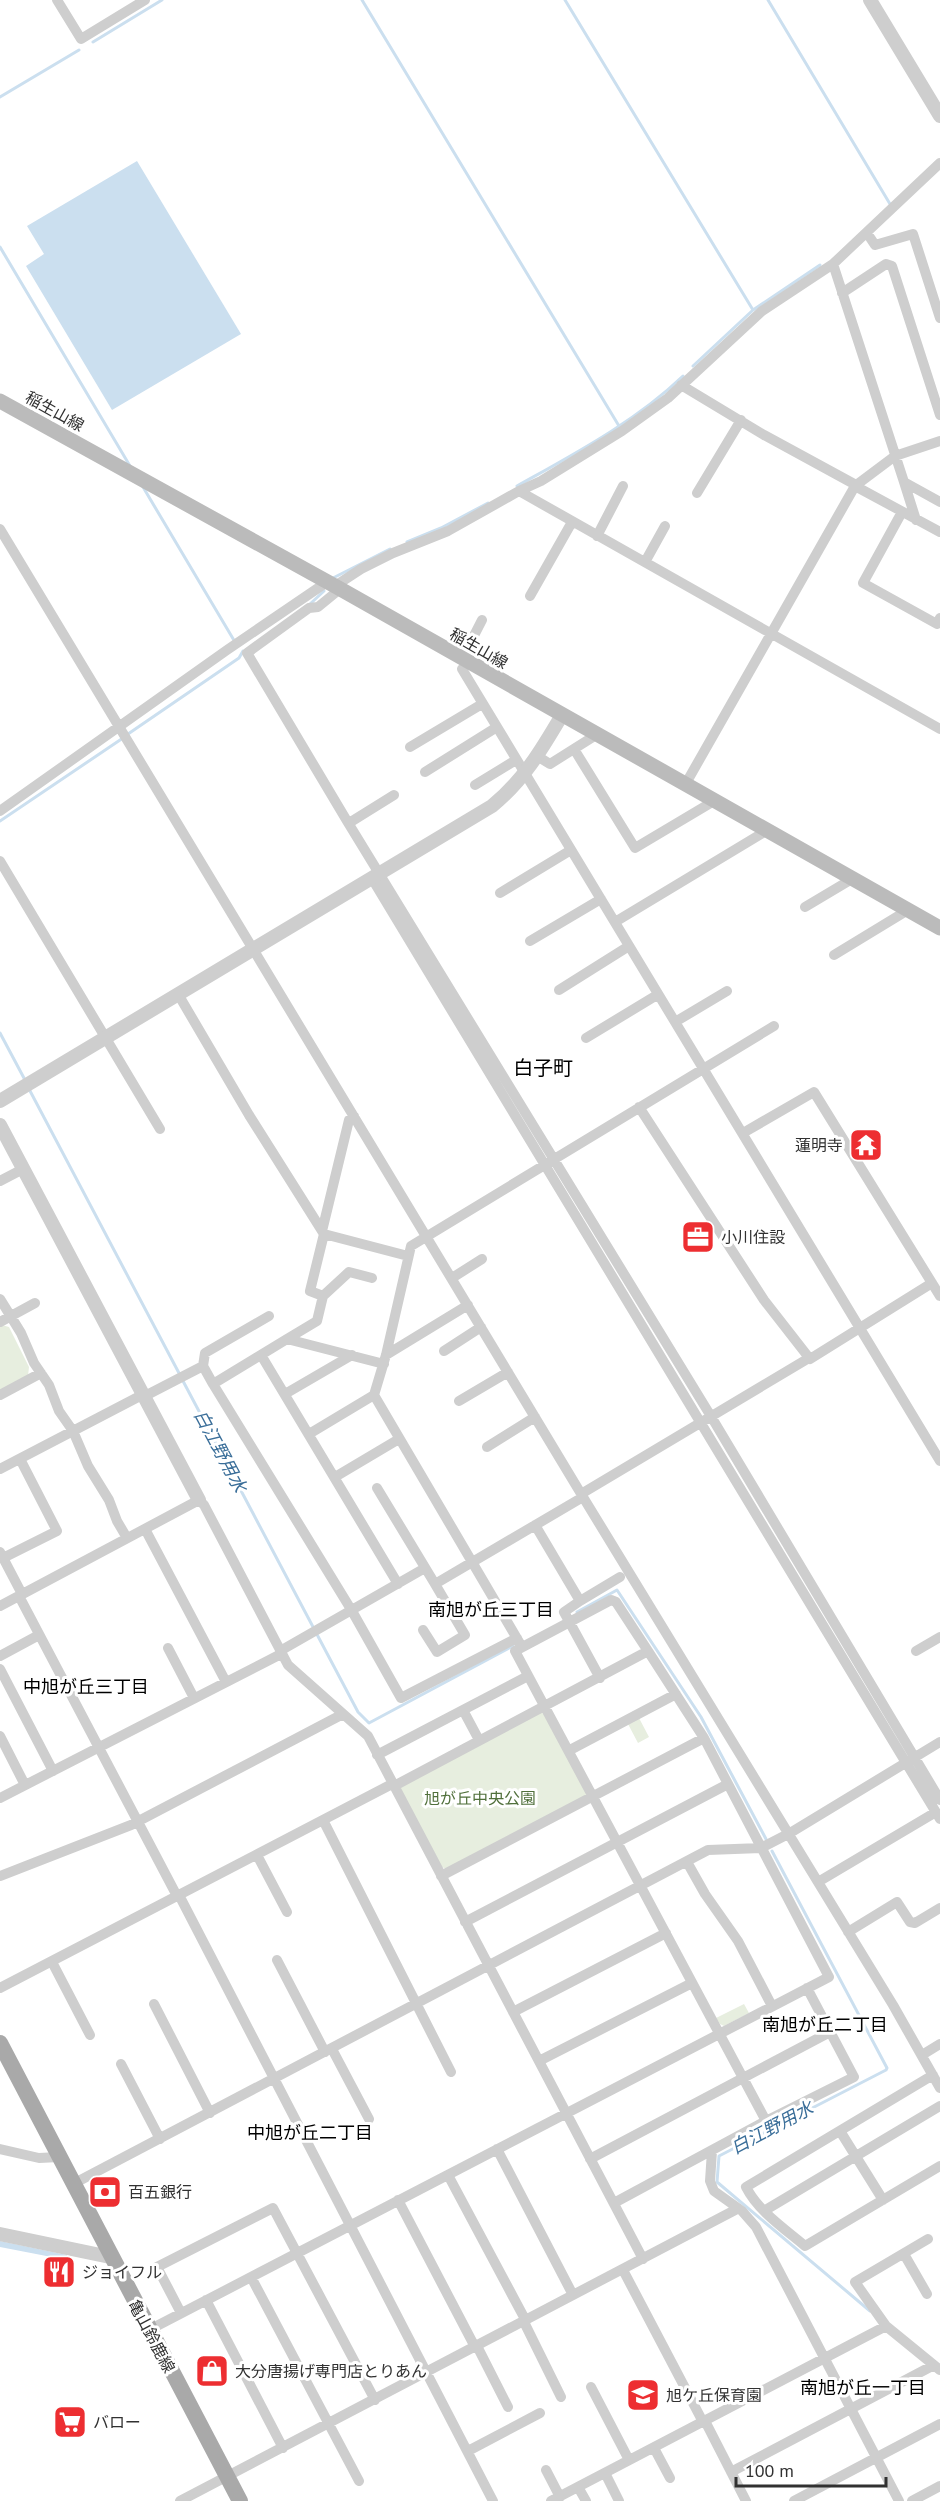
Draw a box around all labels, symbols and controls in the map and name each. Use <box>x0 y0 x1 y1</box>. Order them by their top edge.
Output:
street label: 稲生山線 <box>22 387 88 435</box>
street label: 稲生山線 <box>446 623 512 673</box>
district label: 白子町 <box>513 1055 573 1081</box>
temple icon: 蓮明寺 <box>848 1127 884 1163</box>
place label: 蓮明寺 <box>795 1135 843 1155</box>
office icon: 小川住設 <box>680 1219 716 1255</box>
place label: 小川住設 <box>721 1227 785 1247</box>
water label: 白江野用水 <box>189 1406 253 1498</box>
district label: 南旭が丘三丁目 <box>428 1598 554 1621</box>
district label: 中旭が丘三丁目 <box>23 1675 149 1698</box>
park label: 旭が丘中央公園 <box>424 1788 536 1808</box>
district label: 南旭が丘二丁目 <box>762 2013 888 2036</box>
water label: 白江野用水 <box>727 2095 819 2159</box>
district label: 中旭が丘二丁目 <box>247 2121 373 2144</box>
bank icon: 百五銀行 <box>87 2174 123 2210</box>
place label: 百五銀行 <box>128 2182 192 2202</box>
restaurant icon: ジョイフル <box>41 2254 77 2290</box>
place label: ジョイフル <box>82 2262 162 2282</box>
street label: 亀山鈴鹿線 <box>124 2296 180 2376</box>
shop icon: 大分唐揚げ専門店とりあん <box>194 2353 230 2389</box>
place label: 大分唐揚げ専門店とりあん <box>235 2361 427 2381</box>
district label: 南旭が丘一丁目 <box>800 2376 926 2399</box>
school or university icon: 旭ケ丘保育園 <box>625 2377 661 2413</box>
place label: 旭ケ丘保育園 <box>666 2385 762 2405</box>
supermarket icon: バロー <box>52 2404 88 2440</box>
place label: バロー <box>93 2412 141 2432</box>
scale bar <box>736 2450 886 2488</box>
text: 100 m <box>745 2459 794 2482</box>

